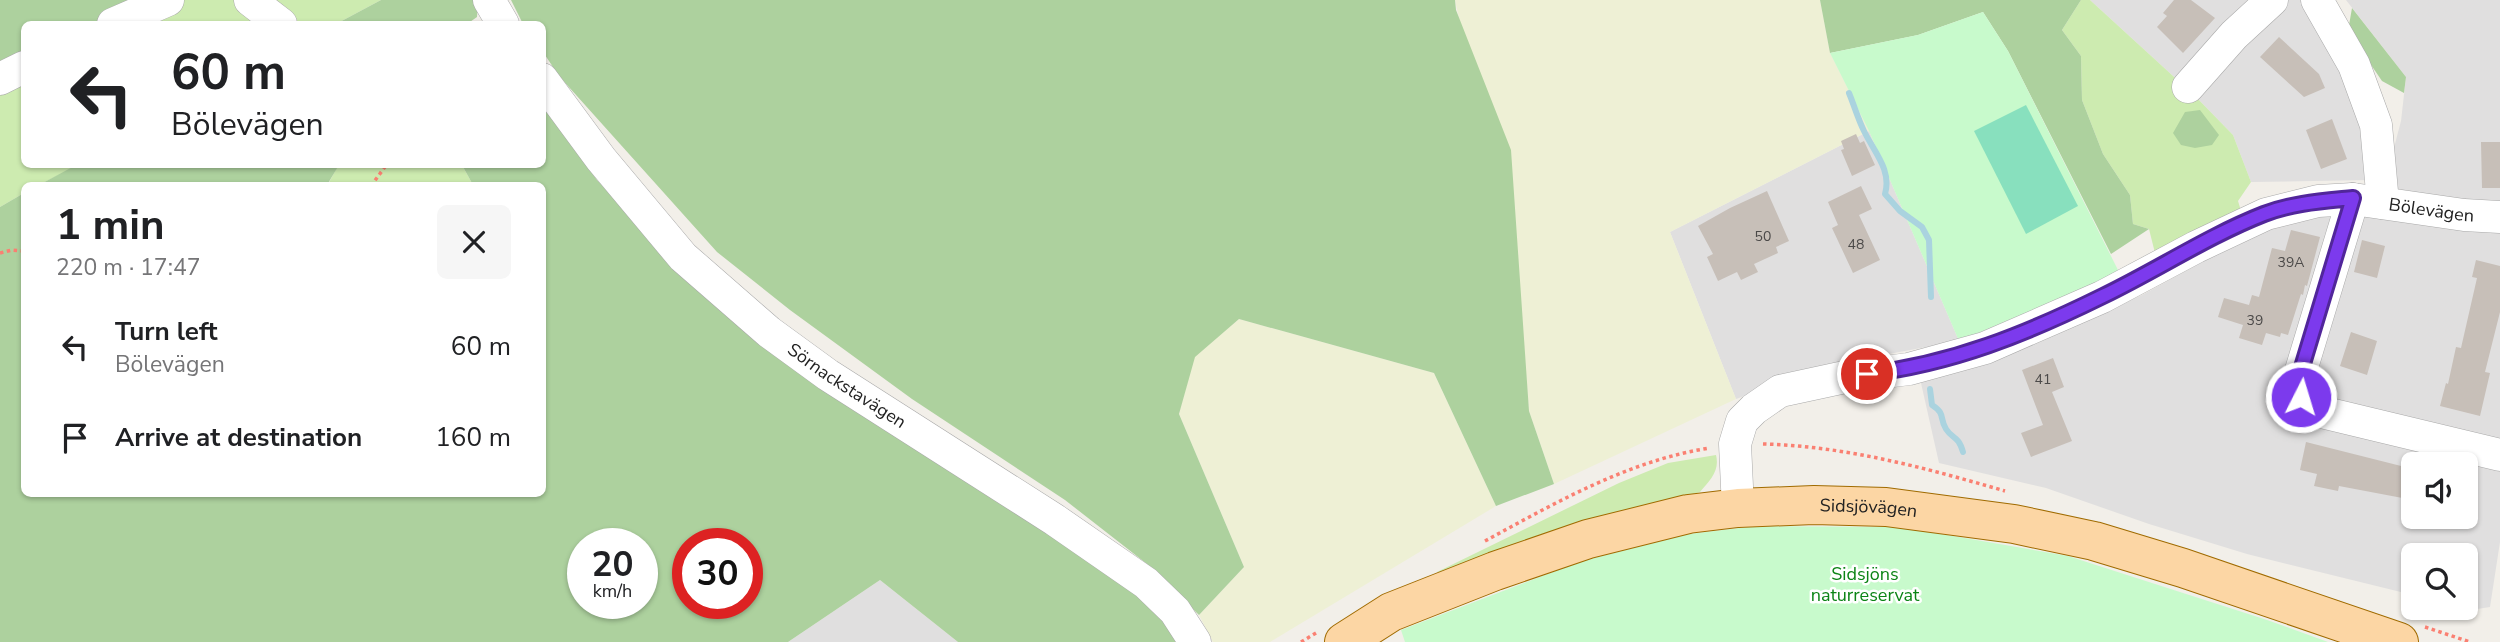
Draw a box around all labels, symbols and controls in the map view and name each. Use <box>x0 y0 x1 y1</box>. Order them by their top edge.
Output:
text: 60 m <box>171 39 286 106</box>
icon: left <box>56 49 147 140</box>
text: Bölevägen <box>171 103 324 146</box>
street label: Bölevägen <box>2387 192 2475 228</box>
text: 1 min <box>56 197 165 254</box>
button: close <box>437 205 511 279</box>
house number: 50 <box>1755 227 1771 246</box>
house number: 48 <box>1848 235 1864 254</box>
text: 220 m · 17:47 <box>56 252 201 283</box>
house number: 39A <box>2277 253 2305 272</box>
house number: 39 <box>2247 311 2263 330</box>
text: Turn left <box>115 314 218 349</box>
icon: left <box>56 328 94 366</box>
text: 60 m <box>451 329 511 364</box>
street label: Sörnackstavägen <box>783 337 911 434</box>
pin <box>1837 344 1897 404</box>
text: Bölevägen <box>115 349 225 380</box>
icon: arrive <box>1848 355 1886 393</box>
position arrow <box>2264 360 2338 434</box>
house number: 41 <box>2035 370 2051 389</box>
icon: arrive <box>56 419 94 457</box>
text: Arrive at destination <box>115 420 362 455</box>
text: 160 m <box>435 420 511 455</box>
map controls <box>2401 452 2478 620</box>
button: sound <box>2401 452 2478 529</box>
street label: Sidsjövägen <box>1819 493 1919 523</box>
speed limit sign: 30 <box>672 528 763 619</box>
text: 20 <box>591 541 634 588</box>
button: search <box>2401 543 2478 620</box>
park label: Sidsjöns naturreservat <box>1811 562 1920 607</box>
text: km/h <box>593 579 632 603</box>

